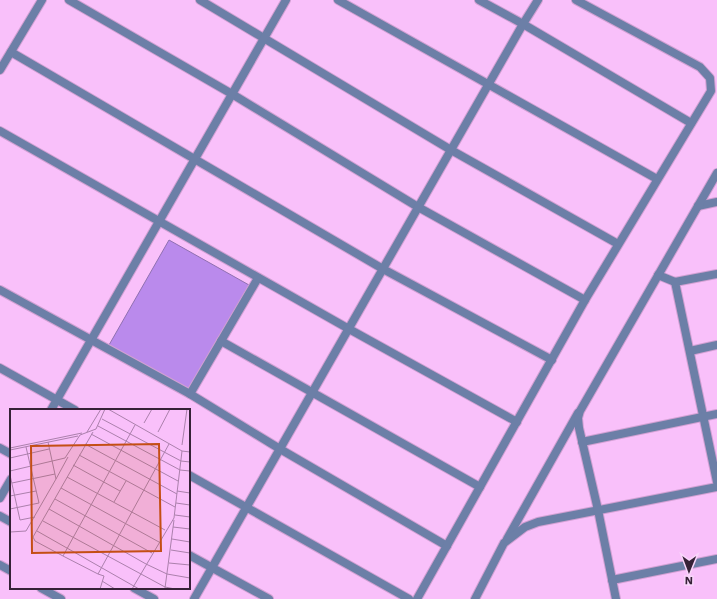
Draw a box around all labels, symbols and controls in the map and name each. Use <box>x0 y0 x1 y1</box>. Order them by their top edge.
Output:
inset map <box>10 409 190 589</box>
north arrow <box>669 551 709 591</box>
text: N <box>685 574 693 587</box>

